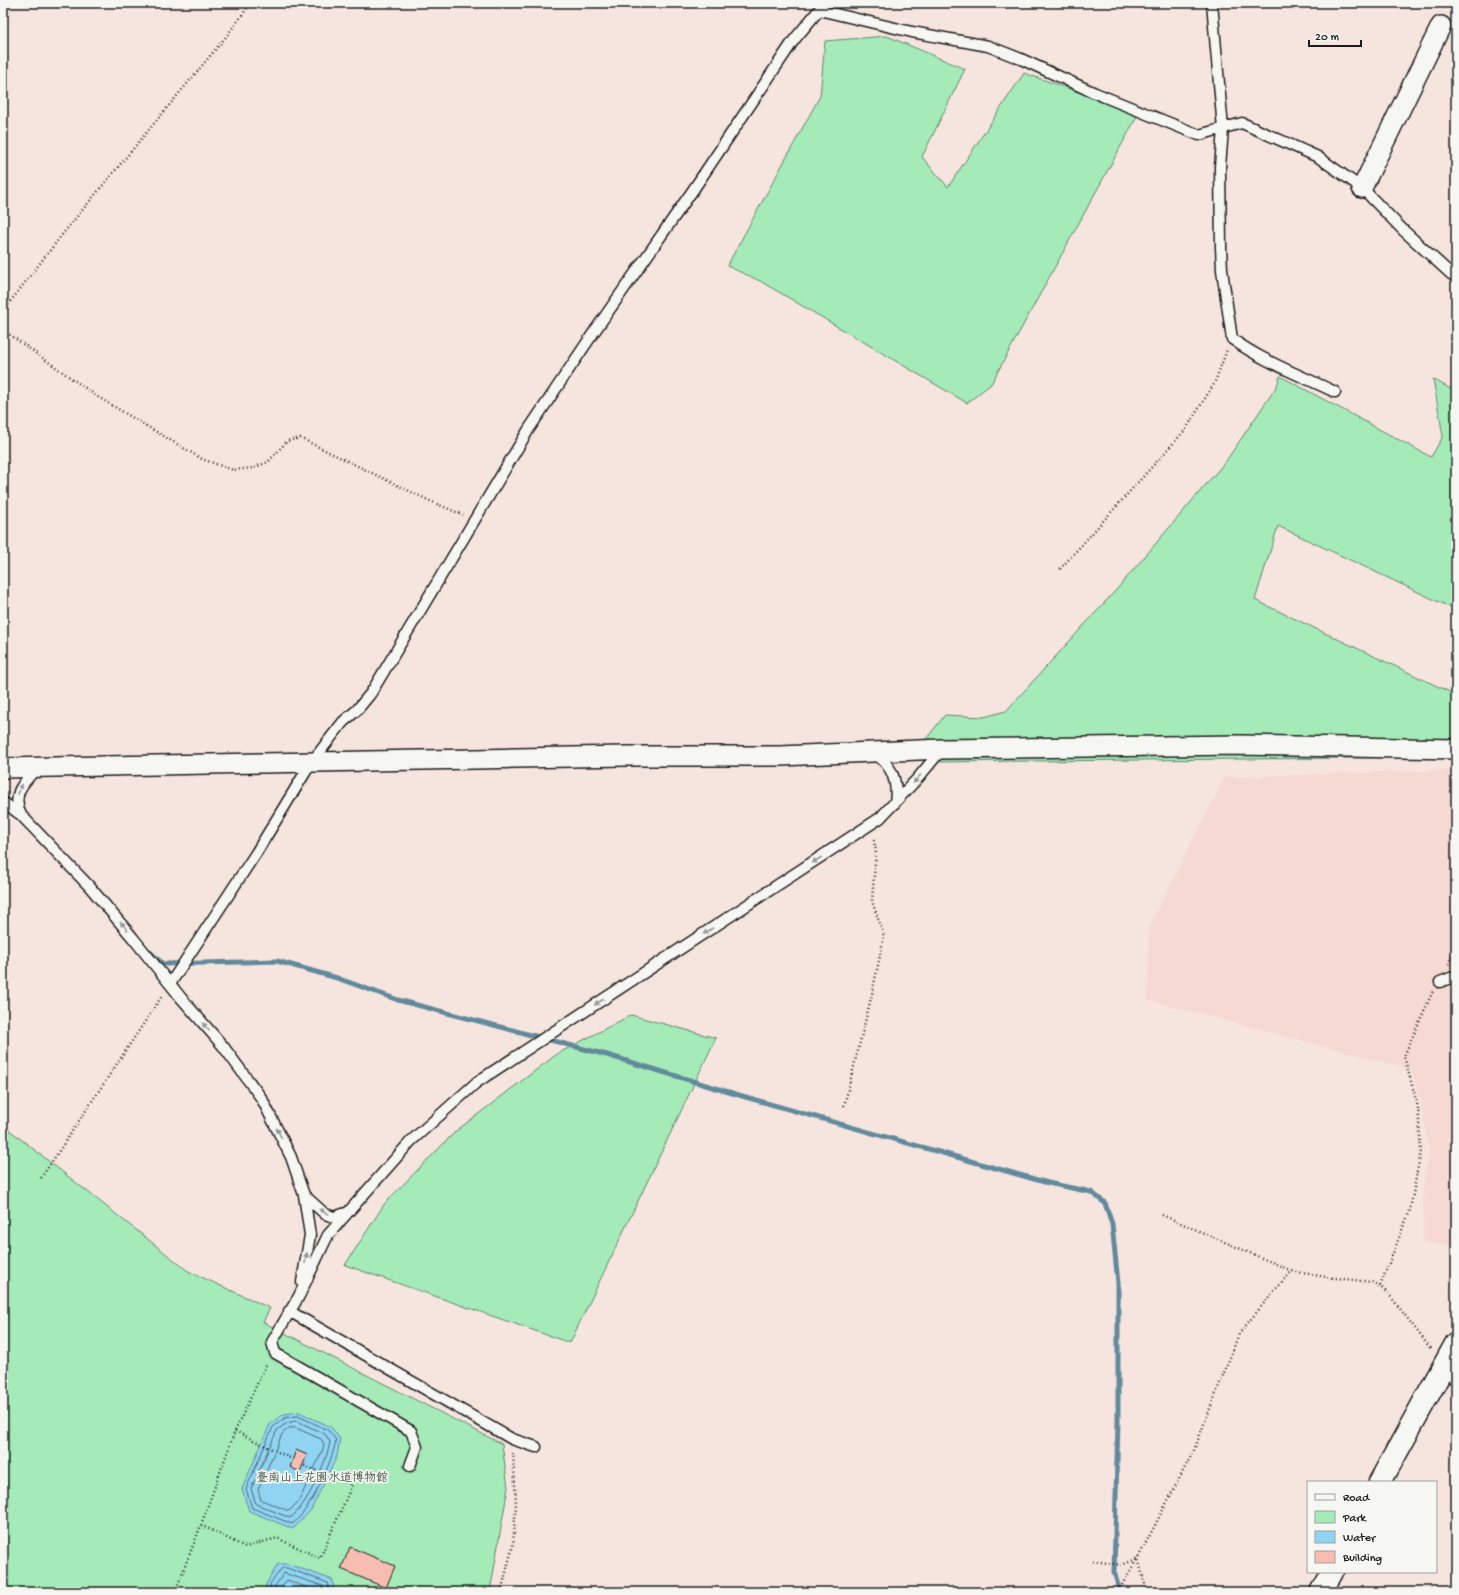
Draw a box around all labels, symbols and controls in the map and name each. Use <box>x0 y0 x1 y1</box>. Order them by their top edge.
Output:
scale bar <box>1309 22 1361 48</box>
text: 20 m <box>1315 31 1340 45</box>
one-way arrow <box>912 774 922 784</box>
one-way arrow <box>17 783 23 795</box>
one-way arrow <box>811 856 822 864</box>
one-way arrow <box>119 921 128 931</box>
one-way arrow <box>702 927 713 935</box>
one-way arrow <box>594 998 604 1006</box>
one-way arrow <box>201 1021 210 1032</box>
one-way arrow <box>276 1128 282 1139</box>
one-way arrow <box>318 1209 330 1216</box>
one-way arrow <box>303 1252 309 1264</box>
park label: 臺南山上花園水道博物館 <box>256 1470 388 1486</box>
legend <box>1307 1481 1437 1573</box>
text: Road <box>1343 1492 1370 1506</box>
text: Park <box>1342 1512 1368 1526</box>
text: Water <box>1343 1532 1377 1546</box>
text: Building <box>1342 1552 1382 1566</box>

